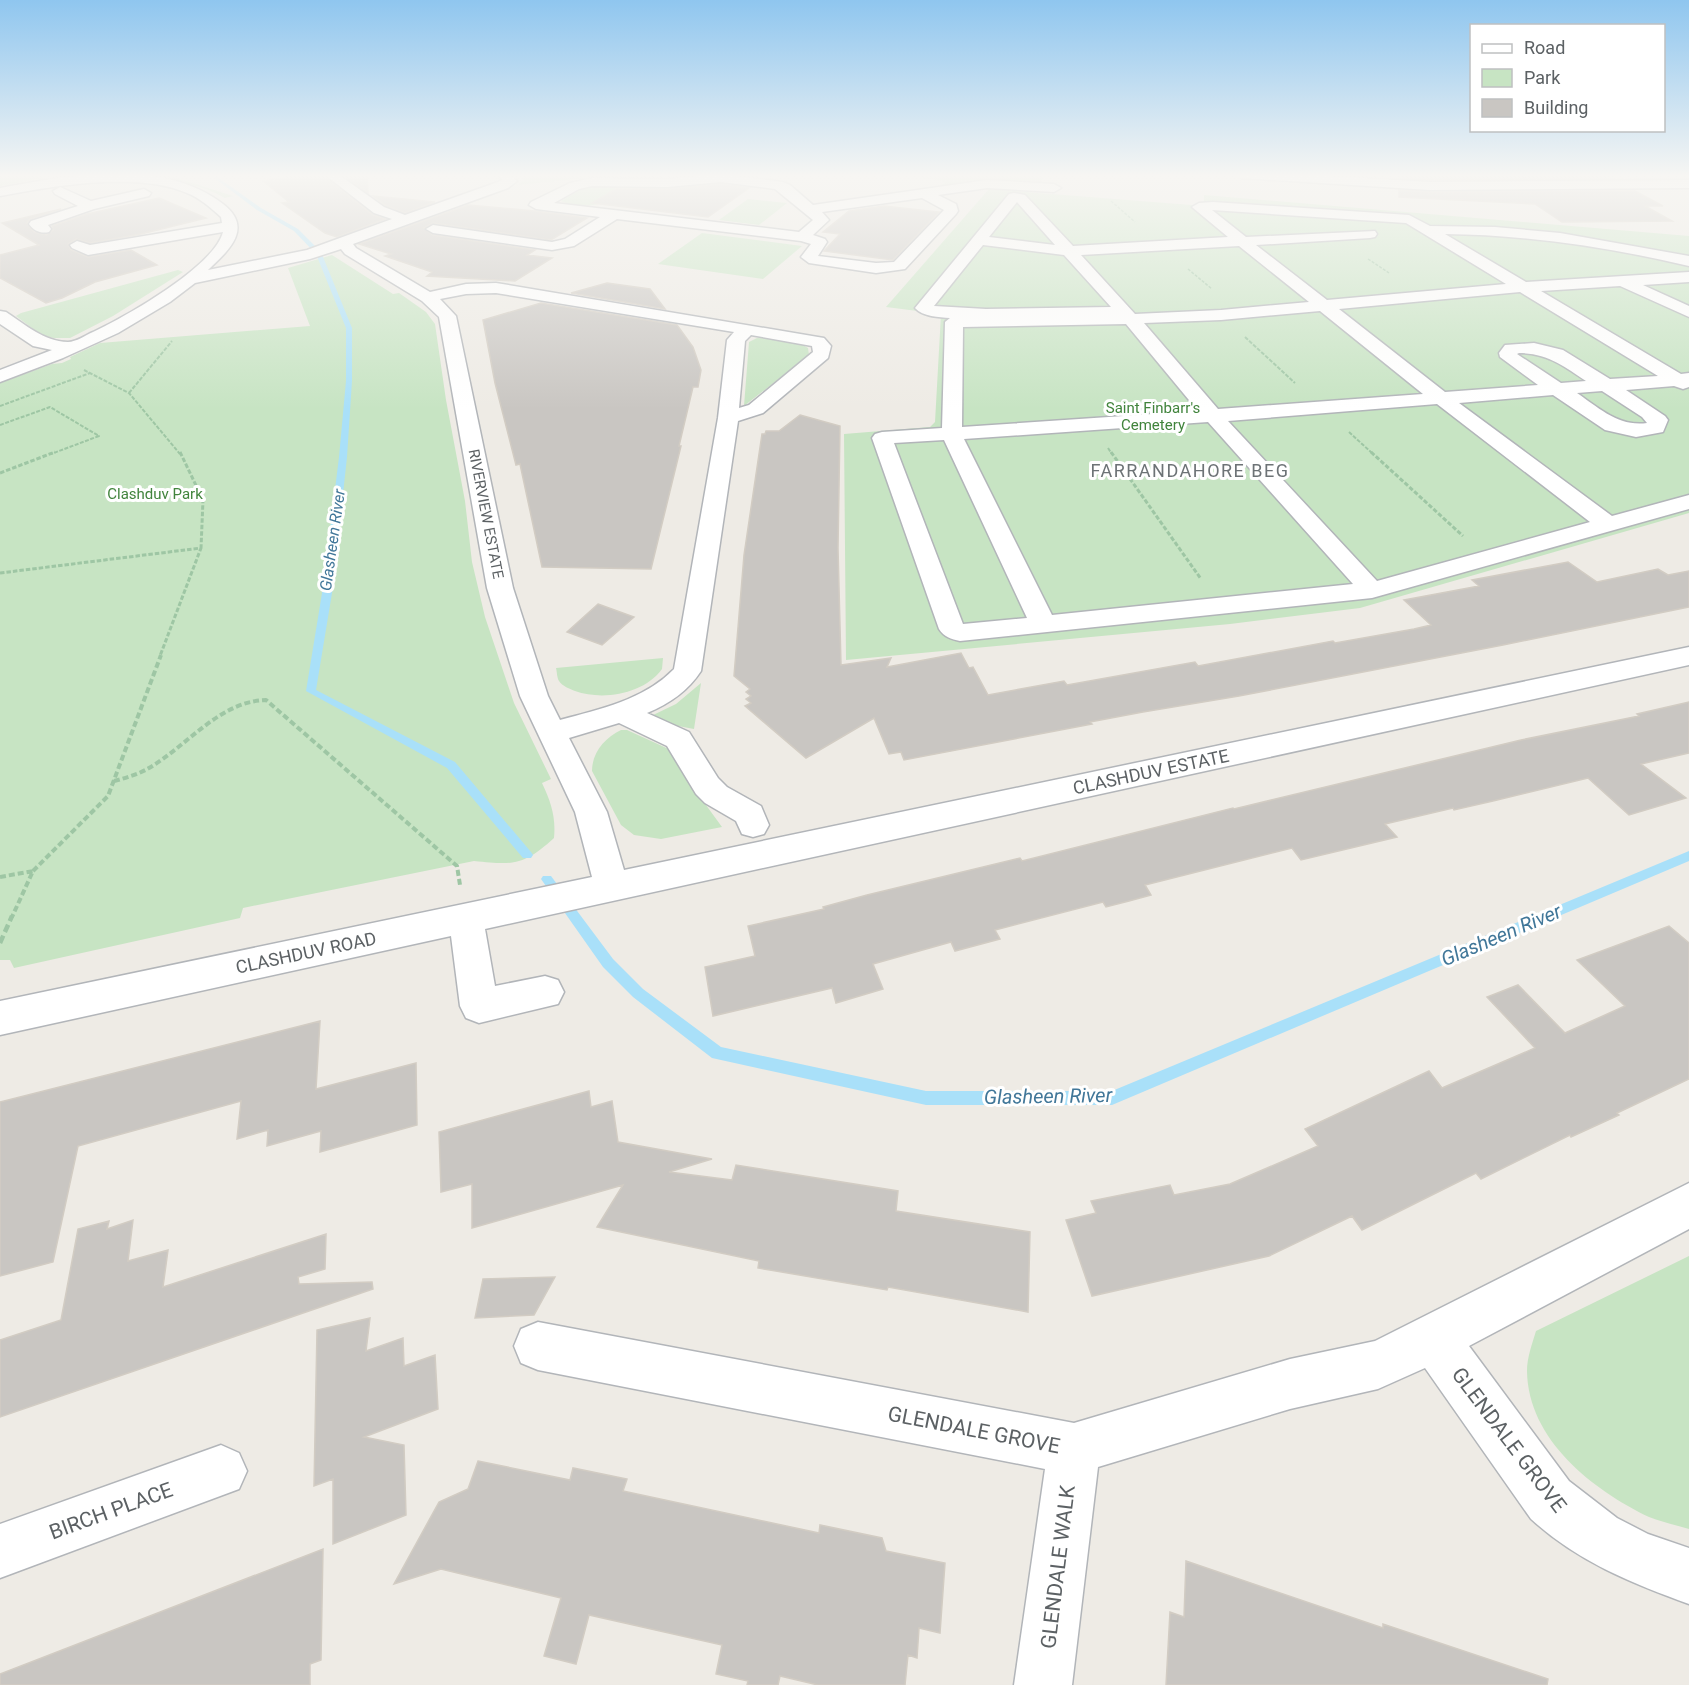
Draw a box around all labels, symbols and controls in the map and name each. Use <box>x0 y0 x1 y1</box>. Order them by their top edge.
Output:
legend <box>1470 24 1665 132</box>
text: Road <box>1524 37 1565 58</box>
text: Park <box>1524 67 1561 88</box>
text: Building <box>1524 97 1588 118</box>
park label: Saint Finbarr's Cemetery <box>1106 399 1200 434</box>
street label: RIVERVIEW ESTATE <box>465 448 507 581</box>
district label: FARRANDAHORE BEG <box>1090 460 1290 481</box>
park label: Clashduv Park <box>107 485 203 503</box>
water label: Glasheen River <box>316 487 349 592</box>
street label: CLASHDUV ESTATE <box>1071 745 1231 798</box>
water label: Glasheen River <box>1437 898 1566 971</box>
street label: CLASHDUV ROAD <box>234 927 378 978</box>
water label: Glasheen River <box>984 1083 1114 1109</box>
street label: GLENDALE GROVE <box>1447 1363 1571 1517</box>
street label: GLENDALE GROVE <box>886 1402 1062 1458</box>
street label: BIRCH PLACE <box>46 1478 176 1544</box>
street label: GLENDALE WALK <box>1036 1483 1080 1650</box>

